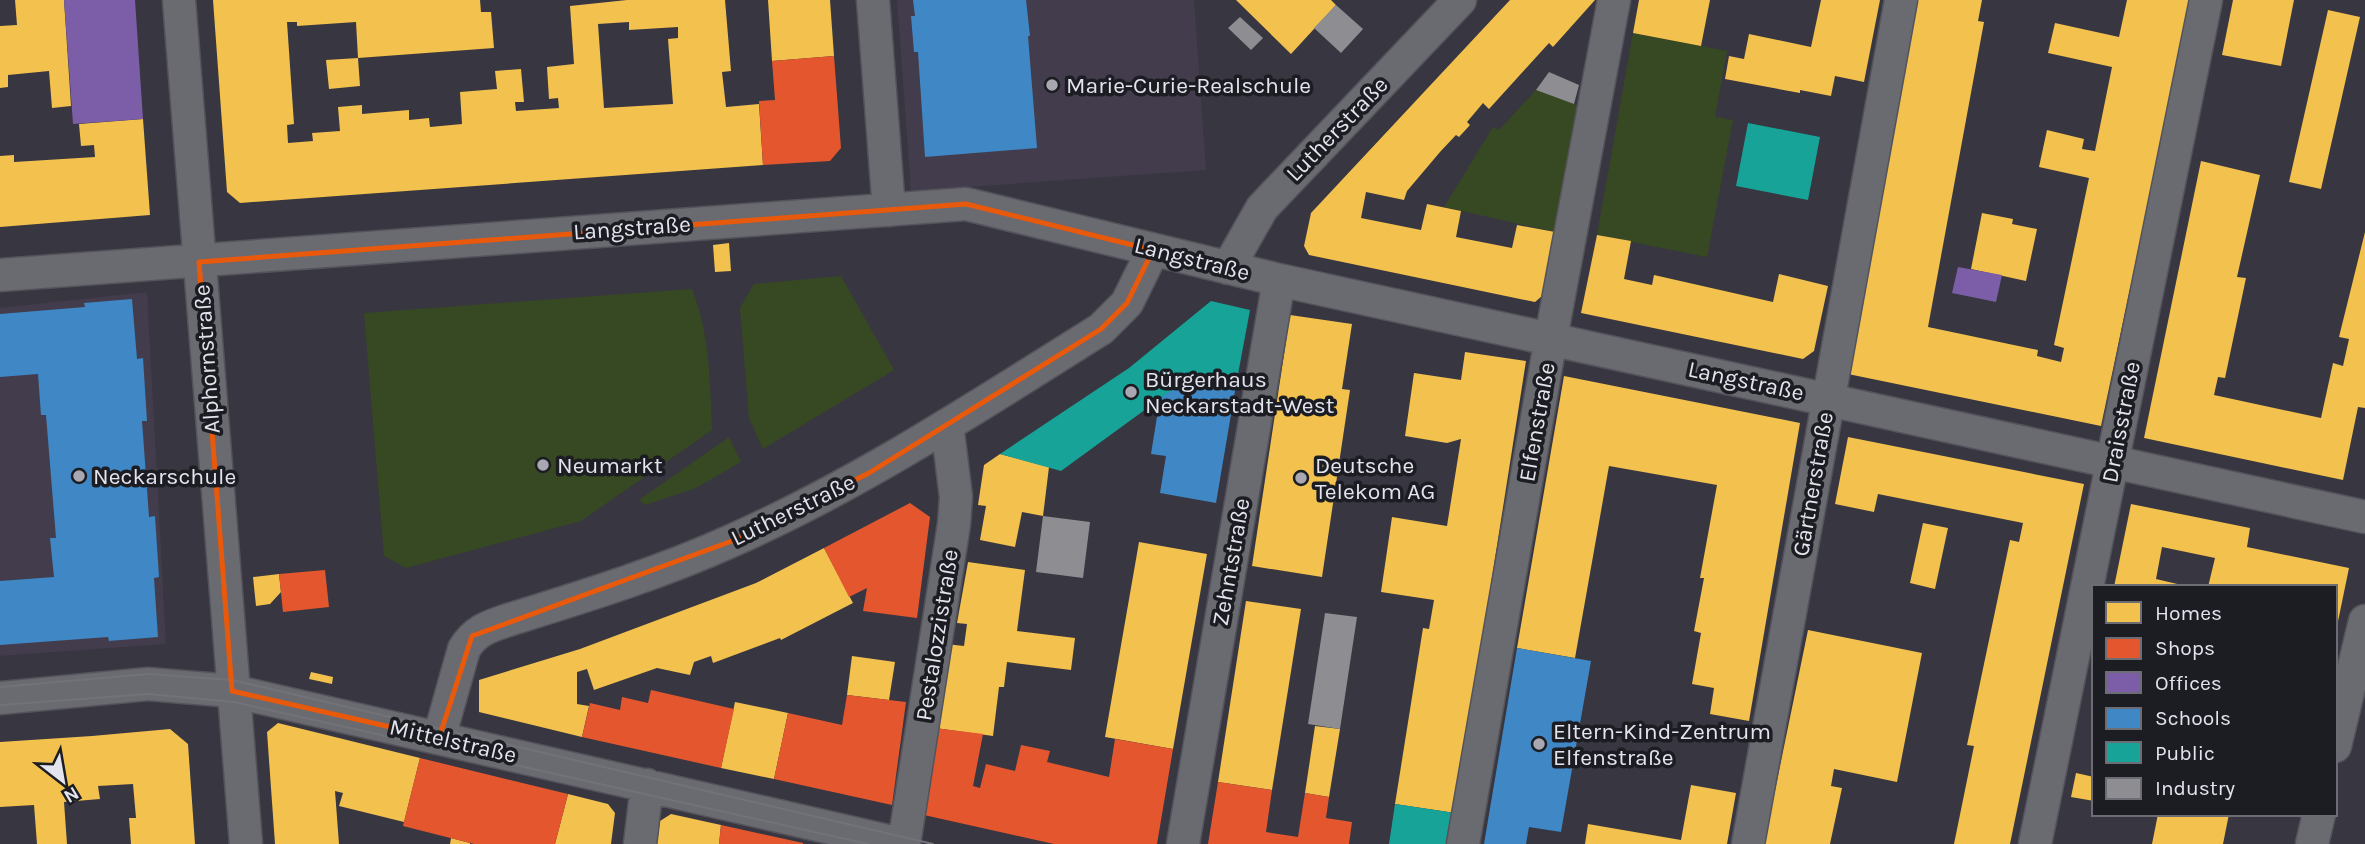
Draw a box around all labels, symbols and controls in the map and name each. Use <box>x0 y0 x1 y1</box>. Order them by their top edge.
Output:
street label: Lutherstraße <box>1280 71 1394 187</box>
place label: Marie-Curie-Realschule <box>1066 72 1311 99</box>
marker: Marie-Curie-Realschule <box>1044 77 1060 93</box>
street label: Langstraße <box>572 210 692 246</box>
street label: Langstraße <box>1132 232 1252 286</box>
street label: Alphornstraße <box>188 284 226 434</box>
street label: Langstraße <box>1686 356 1806 406</box>
street label: Draisstraße <box>2096 359 2146 485</box>
street label: Elfenstraße <box>1513 360 1561 484</box>
place label: Bürgerhaus Neckarstadt-West <box>1145 366 1335 419</box>
marker: Bürgerhaus Neckarstadt-West <box>1123 384 1139 400</box>
street label: Gärtnerstraße <box>1787 410 1839 558</box>
place label: Neumarkt <box>557 452 663 479</box>
place label: Deutsche Telekom AG <box>1315 452 1435 505</box>
marker: Neumarkt <box>535 457 551 473</box>
place label: Neckarschule <box>93 463 236 490</box>
marker: Neckarschule <box>71 468 87 484</box>
street label: Lutherstraße <box>726 468 860 552</box>
marker: Deutsche Telekom AG <box>1293 470 1309 486</box>
street label: Zehntstraße <box>1206 496 1256 628</box>
street label: Pestalozzistraße <box>910 547 964 723</box>
legend <box>2092 585 2337 816</box>
text: Homes <box>2155 601 2222 625</box>
text: Shops <box>2155 636 2215 660</box>
text: Offices <box>2155 671 2222 695</box>
text: Schools <box>2155 706 2231 730</box>
street label: Mittelstraße <box>387 713 519 769</box>
place label: Eltern-Kind-Zentrum Elfenstraße <box>1553 718 1771 771</box>
marker: Eltern-Kind-Zentrum Elfenstraße <box>1531 736 1547 752</box>
text: Public <box>2155 741 2215 765</box>
north arrow <box>28 746 98 816</box>
text: Industry <box>2155 776 2235 800</box>
text: N <box>60 782 83 808</box>

